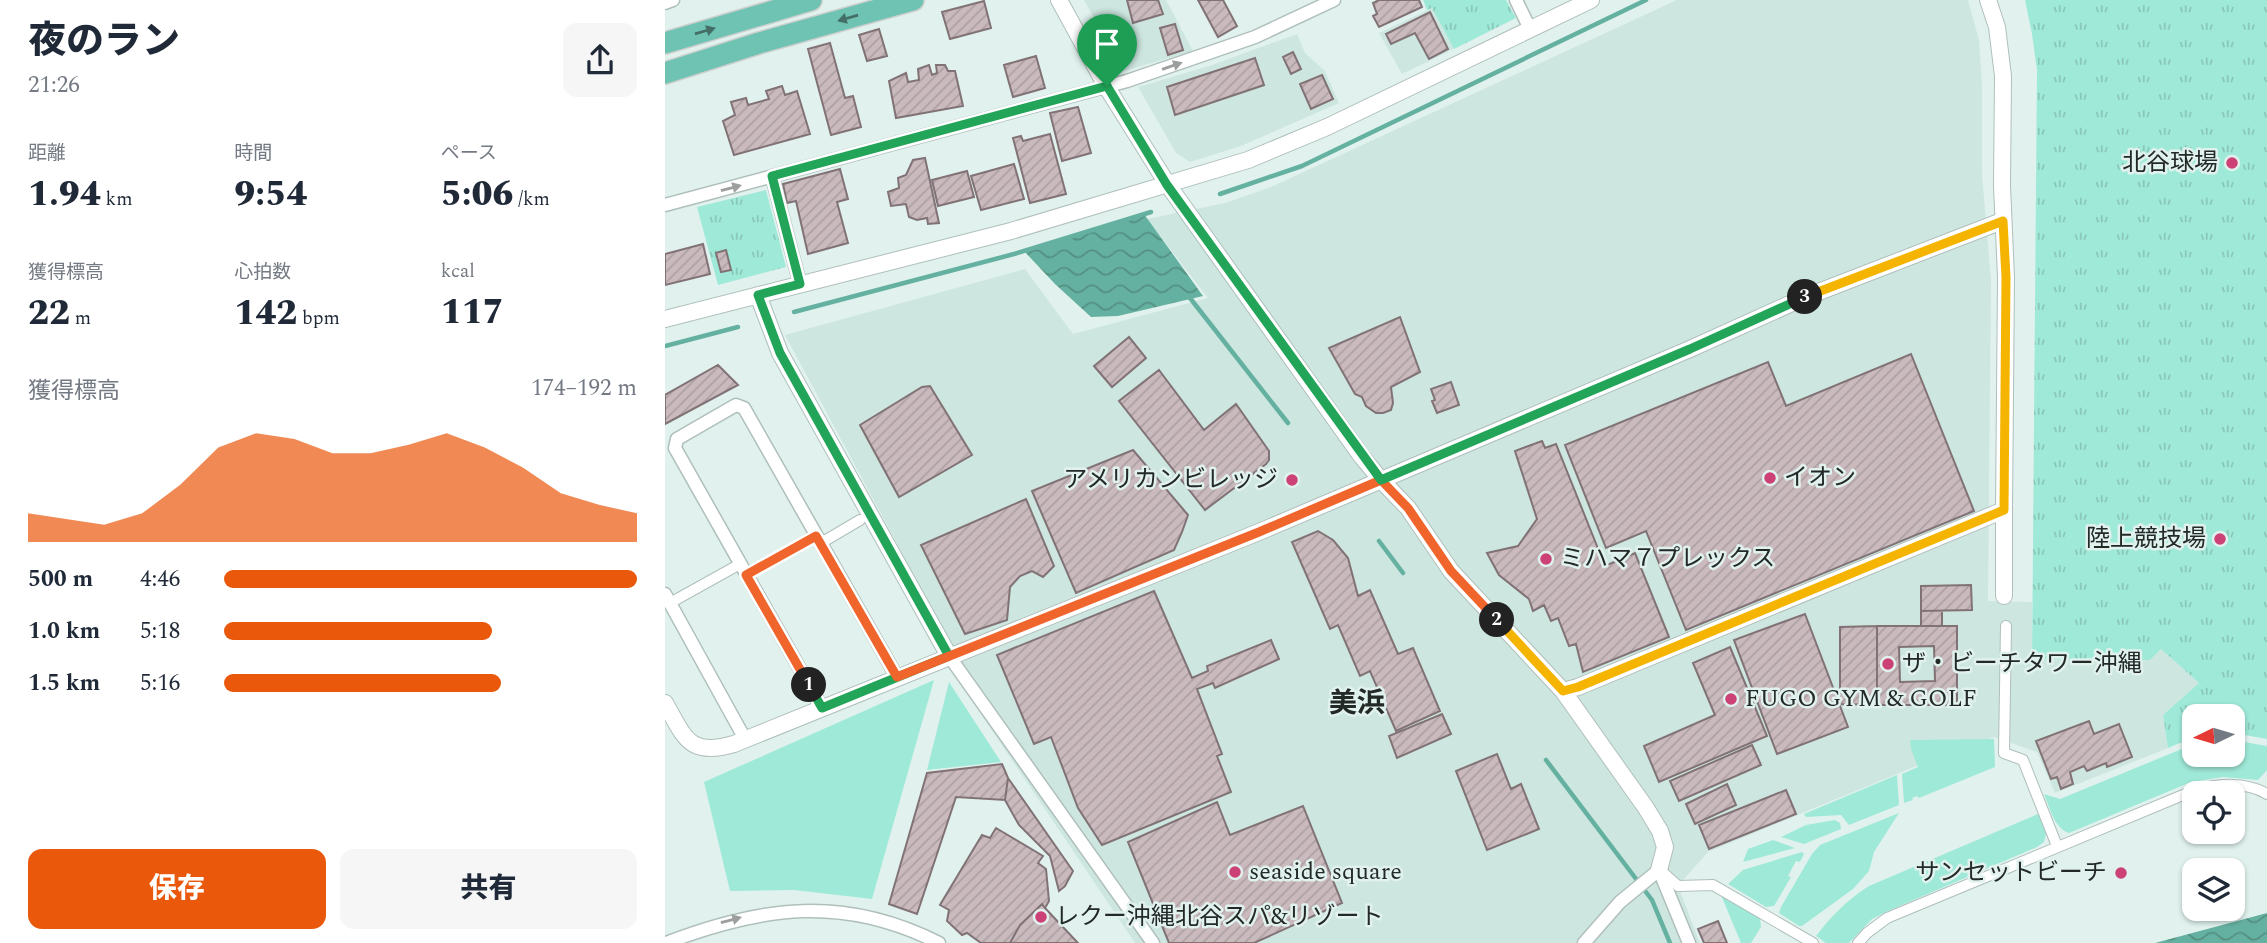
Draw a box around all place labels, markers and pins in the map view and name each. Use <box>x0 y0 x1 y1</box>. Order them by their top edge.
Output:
pin <box>1077 14 1137 86</box>
place label: 北谷球場 <box>2122 145 2218 181</box>
marker: 北谷球場 <box>2224 155 2240 171</box>
pin: 3 <box>1787 280 1823 314</box>
place label: イオン <box>1784 460 1856 496</box>
place label: アメリカンビレッジ <box>1063 462 1278 498</box>
marker: イオン <box>1762 470 1778 486</box>
marker: アメリカンビレッジ <box>1284 472 1300 488</box>
place label: 陸上競技場 <box>2086 521 2206 557</box>
marker: 陸上競技場 <box>2212 531 2228 547</box>
place label: ミハマ７プレックス <box>1560 541 1775 577</box>
marker: ミハマ７プレックス <box>1538 551 1554 567</box>
pin: 2 <box>1479 602 1515 638</box>
place label: ザ・ビーチタワー沖縄 <box>1902 646 2142 682</box>
marker: ザ・ビーチタワー沖縄 <box>1880 656 1896 672</box>
pin: 1 <box>792 668 827 702</box>
place label: FUGO GYM & GOLF <box>1745 681 1977 717</box>
marker: FUGO GYM & GOLF <box>1723 691 1739 707</box>
place label: seaside square <box>1249 854 1402 890</box>
place label: サンセットビーチ <box>1915 855 2107 891</box>
marker: seaside square <box>1227 864 1243 880</box>
marker: サンセットビーチ <box>2113 865 2129 881</box>
place label: レクー沖縄北谷スパ&リゾート <box>1055 899 1384 935</box>
marker: レクー沖縄北谷スパ&リゾート <box>1033 909 1049 925</box>

